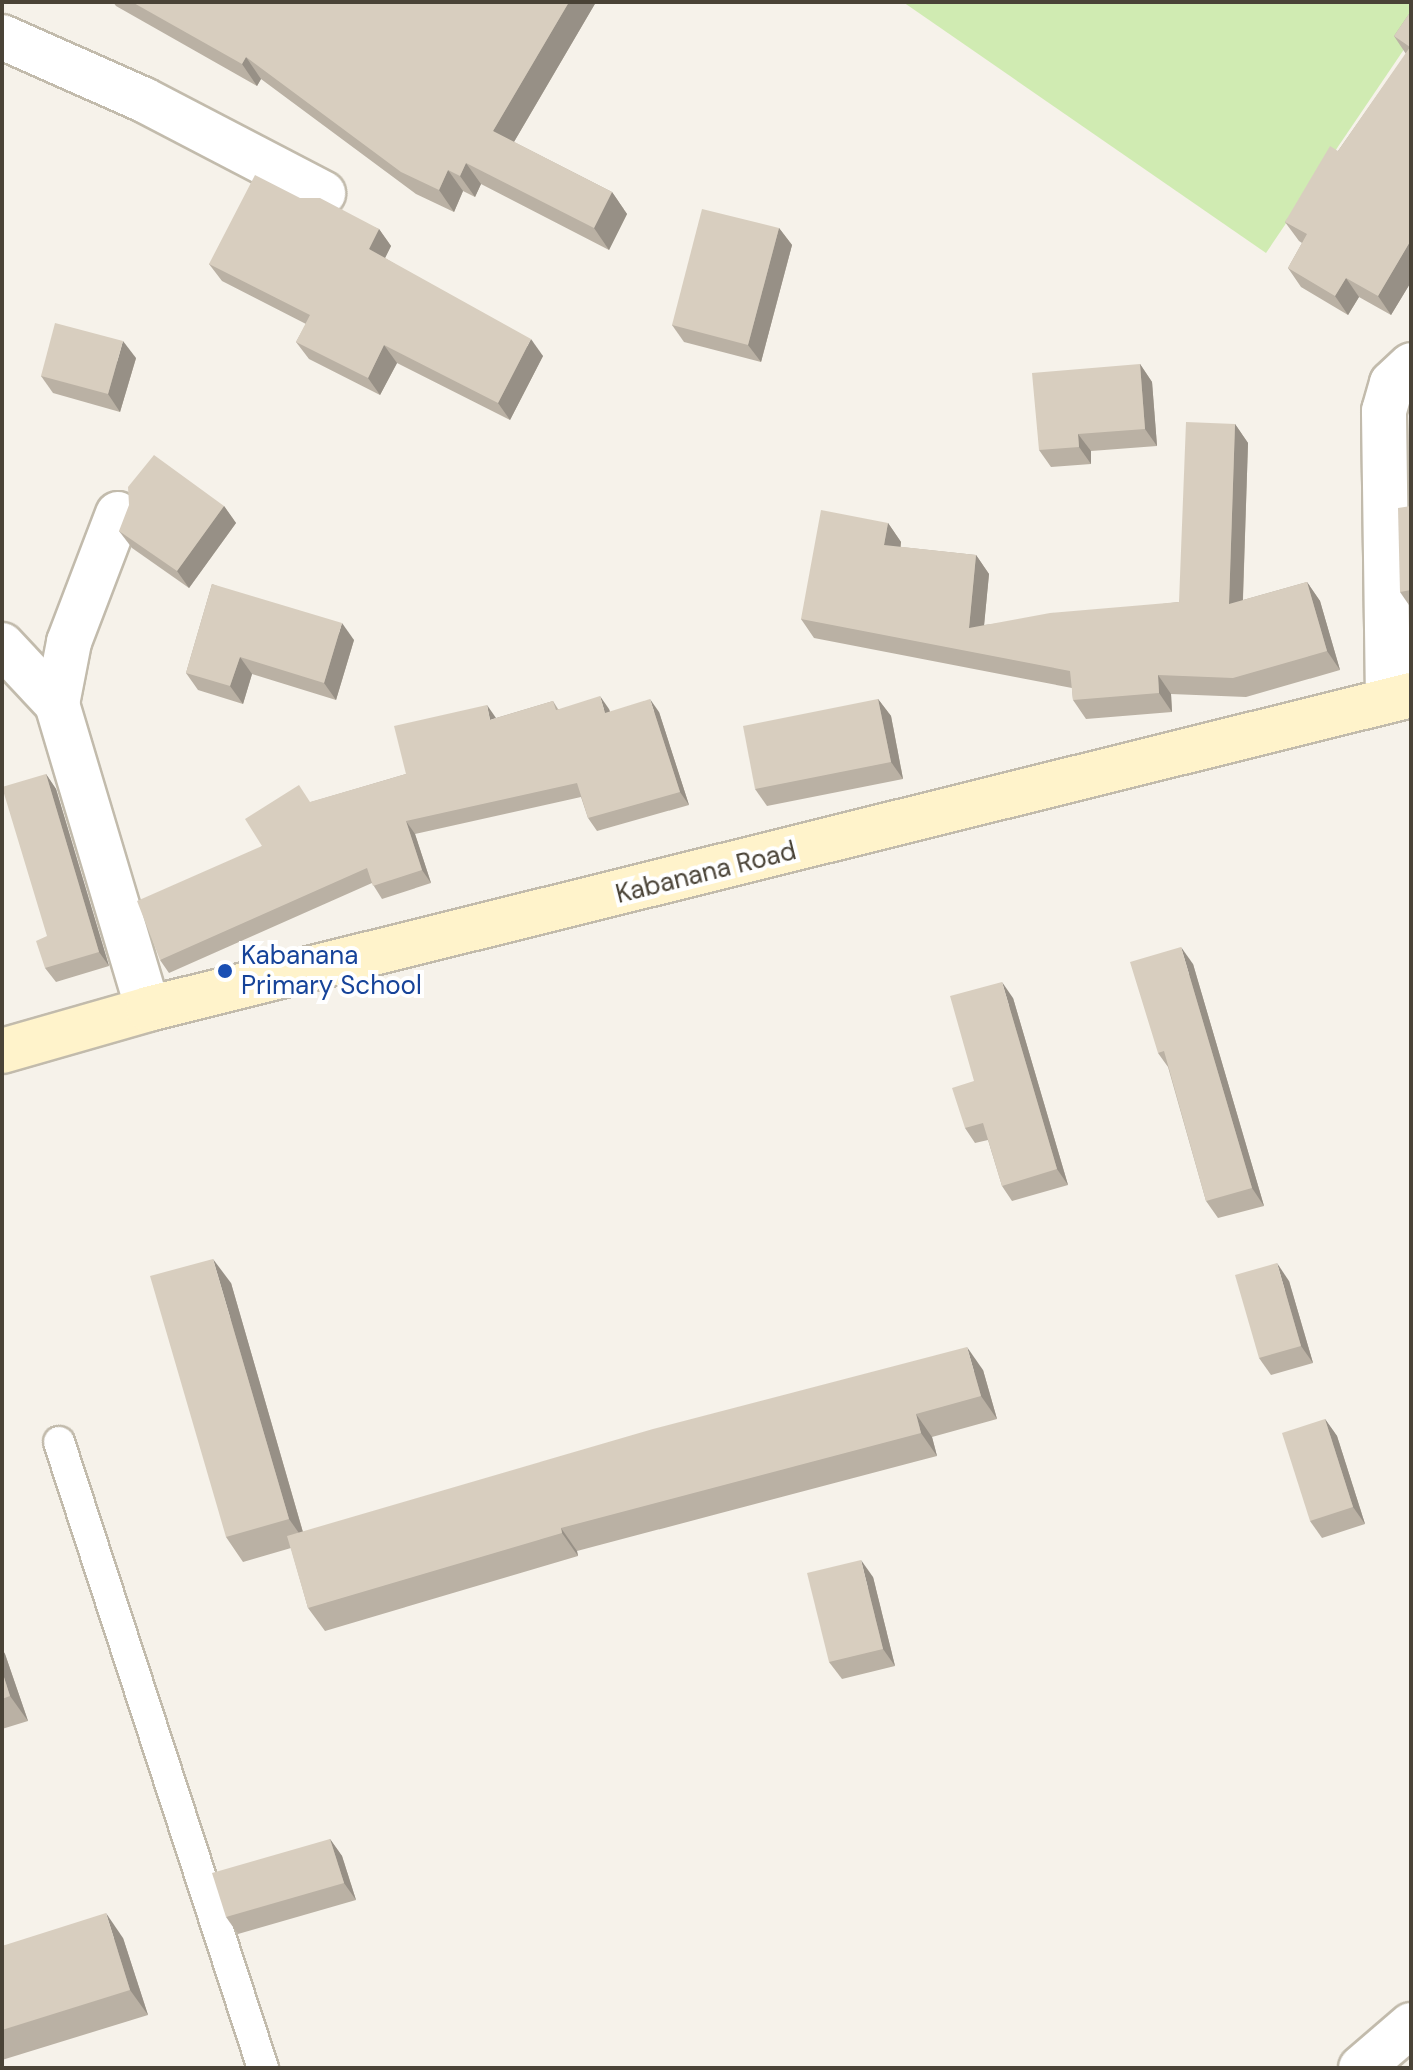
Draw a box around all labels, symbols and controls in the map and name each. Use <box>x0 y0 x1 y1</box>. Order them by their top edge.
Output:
street label: Kabanana Road <box>613 836 799 910</box>
place label: Kabanana Primary School <box>241 940 422 1002</box>
marker: Kabanana Primary School <box>216 962 234 980</box>

